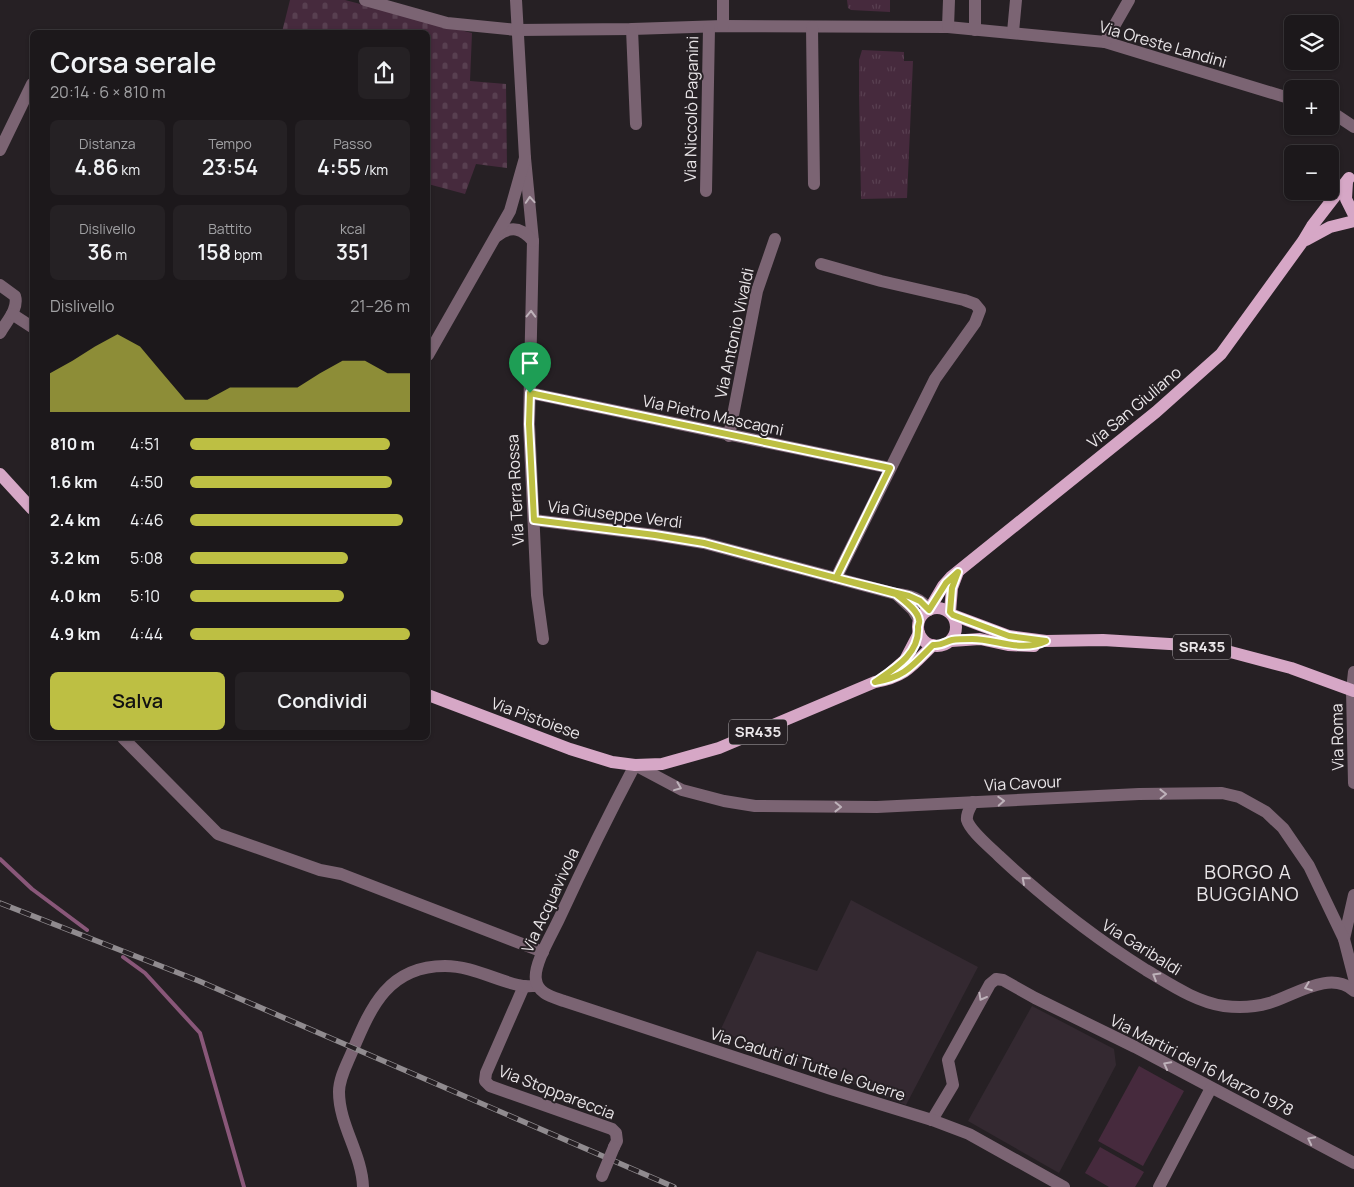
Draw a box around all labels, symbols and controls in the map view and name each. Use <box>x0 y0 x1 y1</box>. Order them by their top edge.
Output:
street label: Via Oreste Landini <box>1097 15 1229 73</box>
map controls <box>1284 15 1339 200</box>
button: layers <box>1284 15 1339 70</box>
street label: Via Niccolò Paganini <box>679 36 703 182</box>
text: Corsa serale <box>50 43 217 81</box>
button: share <box>358 47 410 99</box>
button: + <box>1284 80 1339 135</box>
text: 20:14 · 6 × 810 m <box>50 81 166 103</box>
text: Distanza <box>79 134 136 153</box>
text: Tempo <box>208 134 252 153</box>
text: Passo <box>333 134 372 153</box>
button: − <box>1284 145 1339 200</box>
text: 4.86 <box>75 153 118 181</box>
text: 23:54 <box>202 153 258 181</box>
text: 4:55 <box>317 153 361 181</box>
text: km <box>118 160 140 179</box>
text: /km <box>361 160 388 179</box>
one-way arrow <box>524 195 535 203</box>
text: Dislivello <box>79 219 136 238</box>
text: Battito <box>208 219 252 238</box>
text: kcal <box>340 219 365 238</box>
text: 36 <box>87 238 113 266</box>
text: 158 <box>197 238 231 266</box>
text: 351 <box>336 238 369 266</box>
text: m <box>113 245 127 264</box>
text: bpm <box>231 245 262 264</box>
street label: Via Antonio Vivaldi <box>709 266 759 400</box>
text: Dislivello <box>50 295 114 317</box>
text: 21–26 m <box>350 295 410 317</box>
one-way arrow <box>526 309 536 317</box>
pin <box>509 342 551 393</box>
icon: arrive <box>516 349 544 377</box>
street label: Via San Giuliano <box>1082 361 1186 453</box>
street label: Via Pietro Mascagni <box>640 389 786 441</box>
text: 810 m <box>50 433 95 455</box>
text: 4:51 <box>130 433 160 455</box>
street label: Via Terra Rossa <box>501 434 529 546</box>
text: 1.6 km <box>50 471 97 493</box>
text: 4:50 <box>130 471 163 493</box>
street label: Via Giuseppe Verdi <box>546 495 684 533</box>
text: 2.4 km <box>50 509 100 531</box>
text: 4:46 <box>130 509 164 531</box>
text: 3.2 km <box>50 547 100 569</box>
text: 5:08 <box>130 547 163 569</box>
text: 4.0 km <box>50 585 101 607</box>
text: 5:10 <box>130 585 160 607</box>
text: 4.9 km <box>50 623 100 645</box>
text: 4:44 <box>130 623 163 645</box>
road number: SR435 <box>1173 634 1231 660</box>
button: Salva <box>50 672 225 730</box>
button: Condividi <box>235 672 410 730</box>
street label: Via Pistoiese <box>488 692 584 744</box>
street label: Via Roma <box>1325 703 1349 771</box>
road number: SR435 <box>729 720 787 744</box>
street label: Via Cavour <box>984 770 1063 796</box>
one-way arrow <box>673 781 682 792</box>
one-way arrow <box>1160 789 1167 799</box>
one-way arrow <box>997 795 1005 806</box>
one-way arrow <box>835 802 843 812</box>
street label: Via Acquavivola <box>516 844 584 956</box>
district label: BORGO A BUGGIANO <box>1196 859 1300 907</box>
one-way arrow <box>1022 877 1031 886</box>
street label: Via Garibaldi <box>1098 914 1186 980</box>
one-way arrow <box>1153 972 1162 982</box>
one-way arrow <box>1304 981 1313 992</box>
one-way arrow <box>978 992 988 1001</box>
street label: Via Martiri del 16 Marzo 1978 <box>1107 1009 1297 1121</box>
street label: Via Caduti di Tutte le Guerre <box>708 1022 908 1106</box>
street label: Via Stoppareccia <box>496 1060 618 1124</box>
one-way arrow <box>1163 1061 1172 1071</box>
one-way arrow <box>1307 1136 1316 1146</box>

